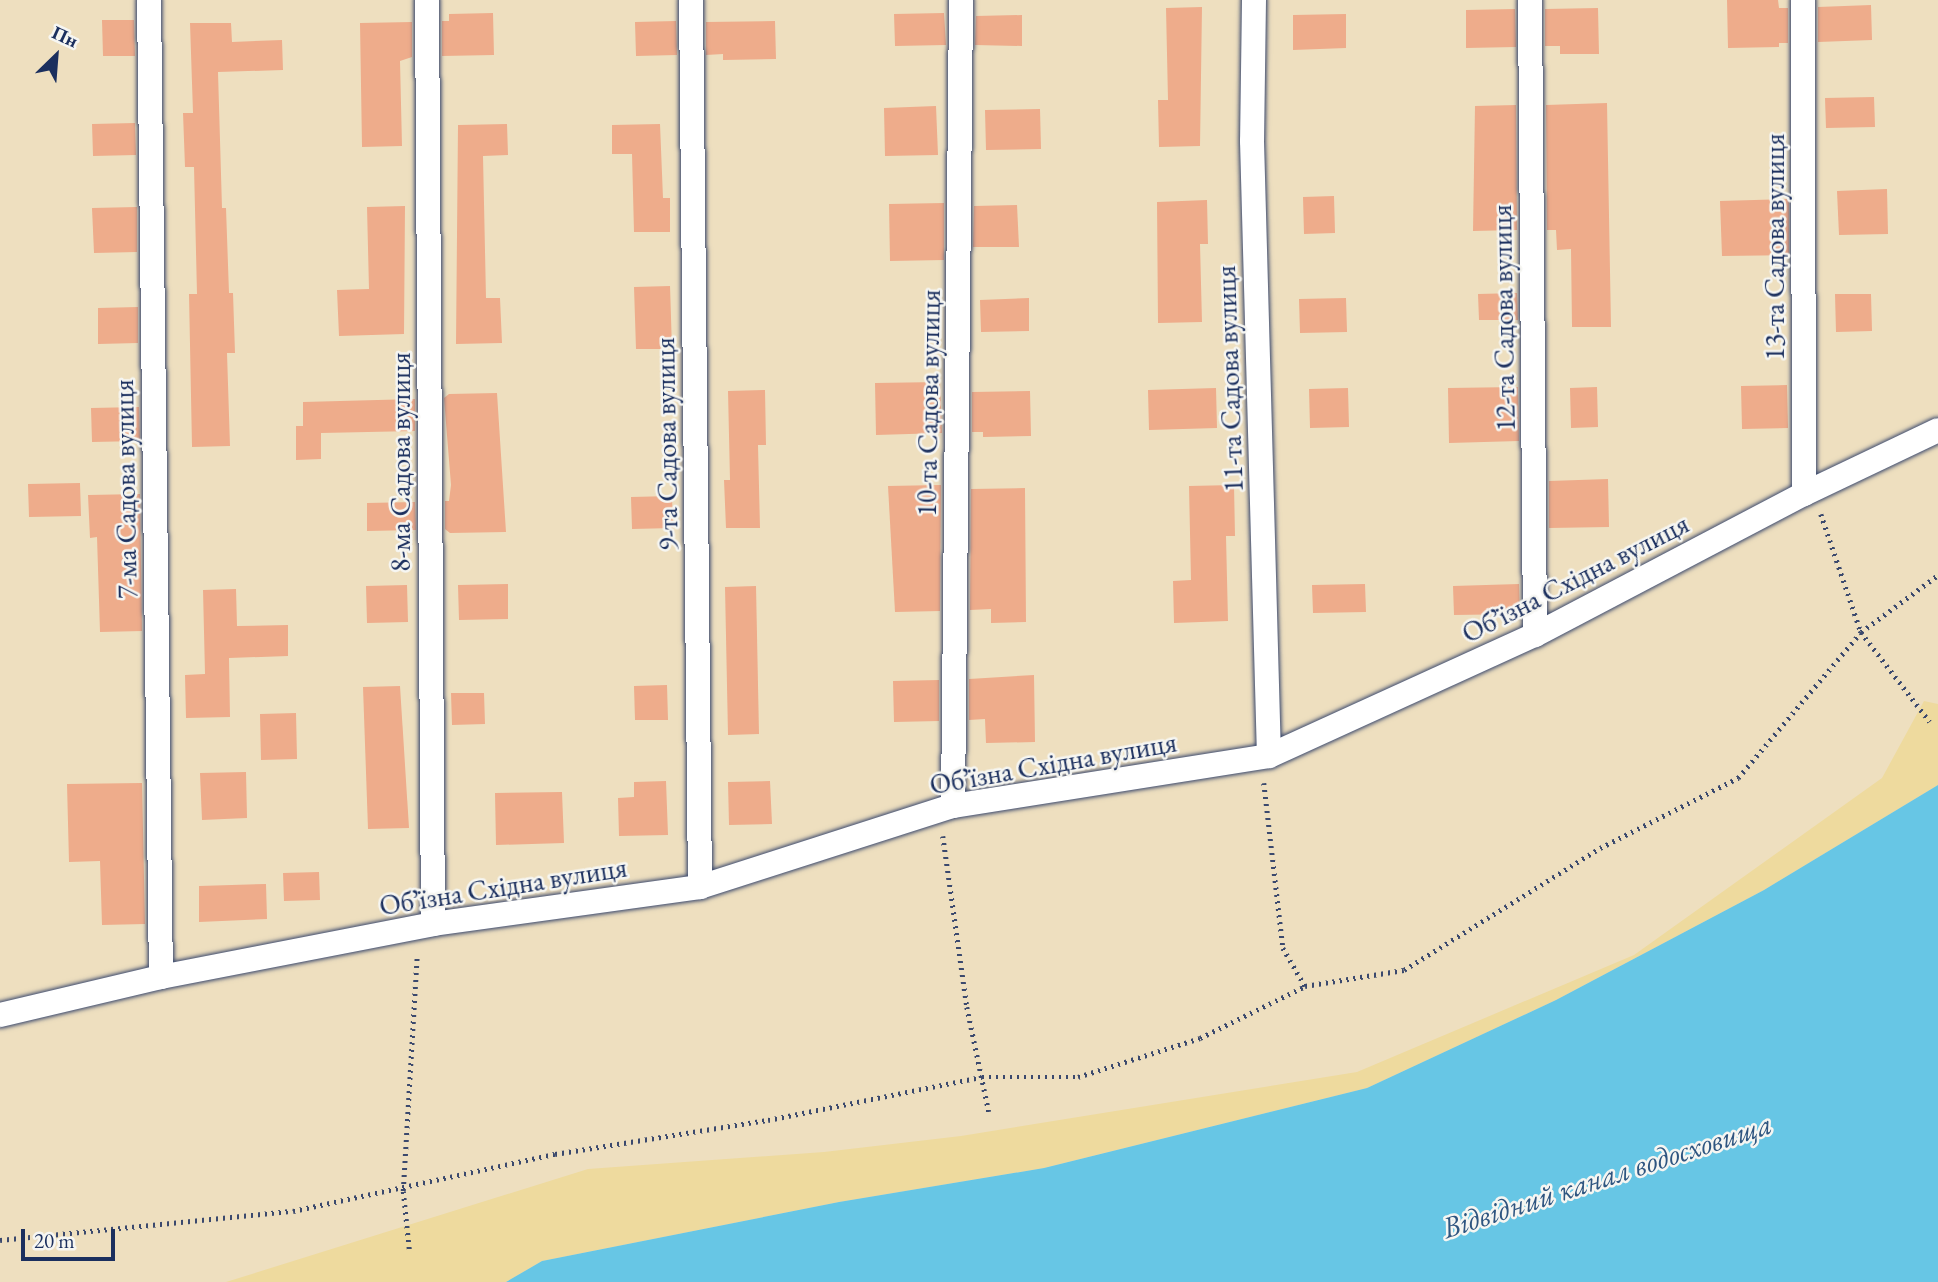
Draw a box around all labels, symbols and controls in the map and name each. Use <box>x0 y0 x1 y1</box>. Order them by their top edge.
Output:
text: Пн <box>48 20 82 53</box>
north arrow <box>21 21 91 91</box>
street label: 13-та Садова вулиця <box>1757 133 1791 361</box>
street label: 12-та Садова вулиця <box>1484 204 1522 432</box>
street label: 11-та Садова вулиця <box>1208 265 1250 493</box>
street label: 10-та Садова вулиця <box>909 289 947 517</box>
street label: 9-та Садова вулиця <box>647 337 685 551</box>
street label: 8-ма Садова вулиця <box>383 352 417 572</box>
street label: 7-ма Садова вулиця <box>106 379 144 599</box>
street label: Обʼїзна Східна вулиця <box>1456 506 1694 650</box>
street label: Обʼїзна Східна вулиця <box>927 725 1179 801</box>
street label: Обʼїзна Східна вулиця <box>377 850 629 922</box>
water label: Відвідний канал водосховища <box>1438 1106 1776 1246</box>
scale bar <box>24 1216 119 1260</box>
text: 20 m <box>34 1227 75 1254</box>

